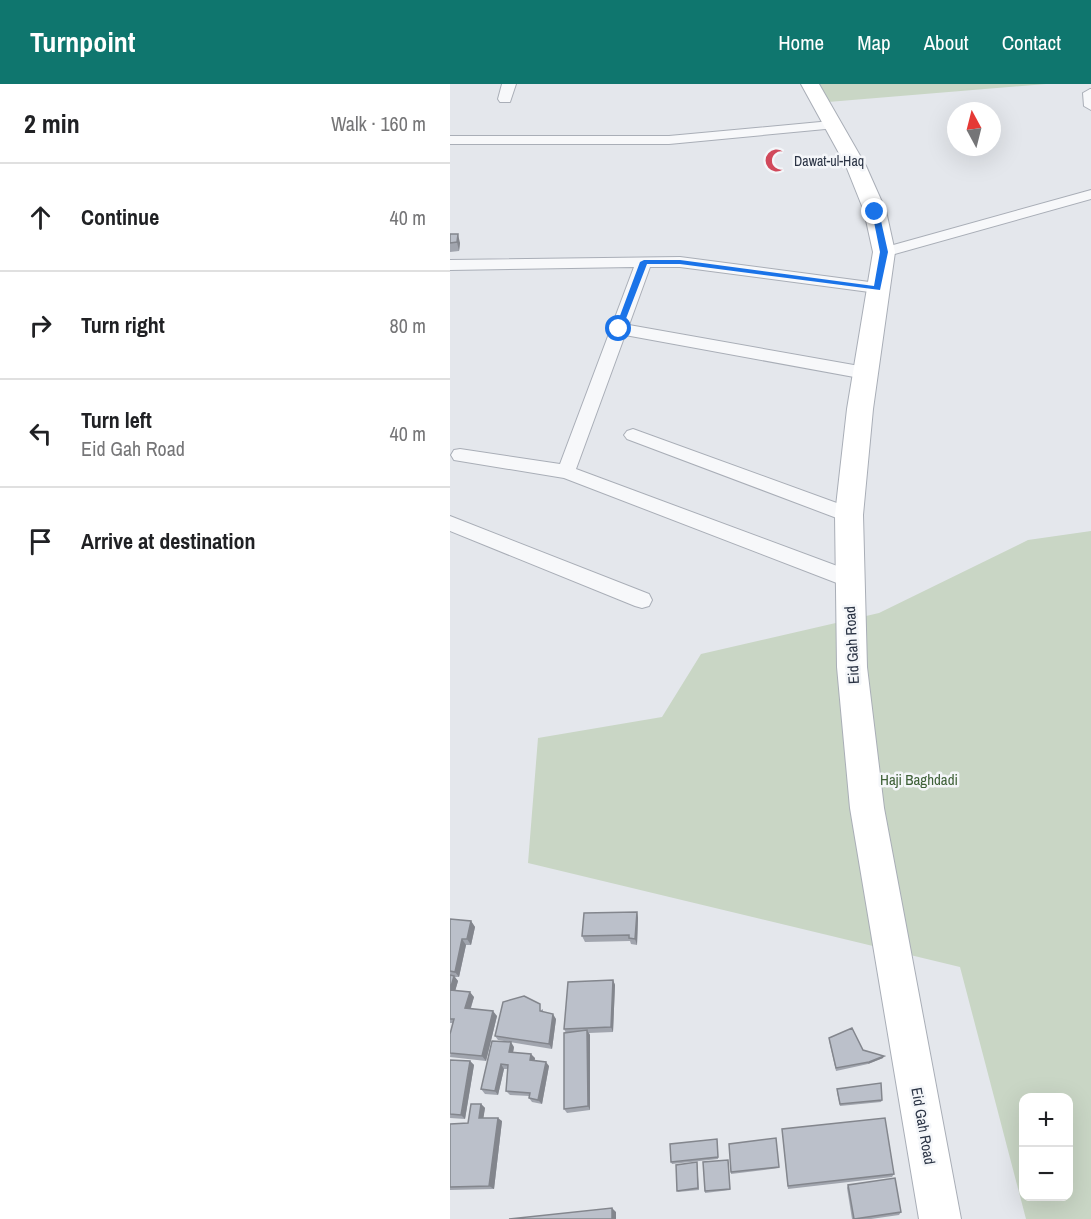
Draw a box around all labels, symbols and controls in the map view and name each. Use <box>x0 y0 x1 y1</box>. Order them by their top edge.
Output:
text: Turnpoint <box>30 23 135 61</box>
text: Home <box>778 28 824 57</box>
text: Map <box>857 28 891 57</box>
text: About <box>924 28 969 57</box>
text: Contact <box>1002 28 1061 57</box>
north arrow <box>947 102 1001 156</box>
text: 2 min <box>24 106 80 141</box>
text: Walk · 160 m <box>331 110 426 137</box>
mosque icon: Dawat-ul-Haq <box>763 148 789 174</box>
place label: Dawat-ul-Haq <box>794 152 864 170</box>
route end <box>861 198 887 224</box>
icon: ahead <box>24 201 57 234</box>
text: Continue <box>81 202 159 232</box>
text: 40 m <box>390 204 426 231</box>
icon: right <box>24 309 57 342</box>
text: Turn right <box>81 310 165 340</box>
text: 80 m <box>390 312 426 339</box>
route start <box>605 315 631 341</box>
text: Turn left <box>81 405 152 435</box>
icon: left <box>24 417 57 450</box>
text: 40 m <box>390 420 426 447</box>
text: Eid Gah Road <box>81 435 185 462</box>
icon: arrive <box>24 525 57 558</box>
text: Arrive at destination <box>81 526 255 556</box>
street label: Eid Gah Road <box>839 606 864 685</box>
park label: Haji Baghdadi <box>880 769 958 790</box>
street label: Eid Gah Road <box>906 1086 941 1166</box>
map controls <box>1019 1093 1073 1201</box>
button: + <box>1019 1093 1073 1147</box>
button: − <box>1019 1147 1073 1201</box>

